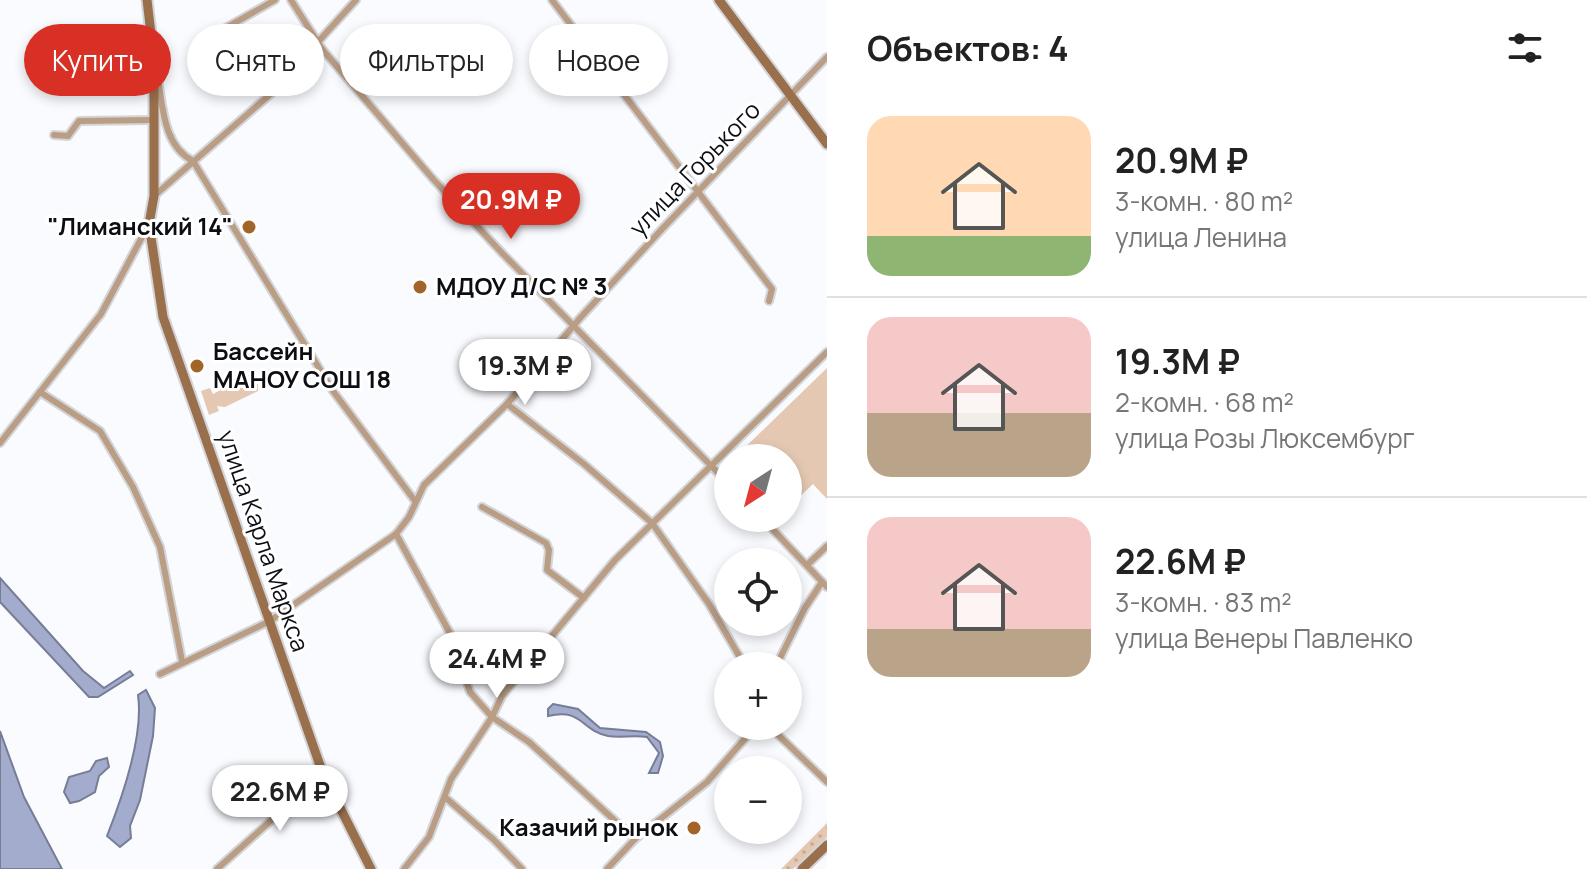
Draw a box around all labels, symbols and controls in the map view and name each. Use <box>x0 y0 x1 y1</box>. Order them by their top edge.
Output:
chip: Купить <box>24 24 171 96</box>
chip: Снять <box>187 24 324 96</box>
chip: Фильтры <box>340 24 513 96</box>
chip: Новое <box>529 24 668 96</box>
text: Объектов: 4 <box>867 25 1069 71</box>
icon: filters <box>1503 26 1547 70</box>
street label: улица Горького <box>621 93 767 243</box>
text: 20.9M ₽ <box>1115 137 1248 183</box>
icon: home <box>931 148 1027 244</box>
pin: 20.9M ₽ <box>437 173 585 241</box>
text: 20.9M ₽ <box>460 181 562 217</box>
text: 3-комн. · 80 m² <box>1115 183 1293 219</box>
place label: "Лиманский 14" <box>47 209 233 242</box>
marker: "Лиманский 14" <box>240 218 258 236</box>
text: улица Ленина <box>1115 219 1287 255</box>
place label: МДОУ Д/С № 3 <box>436 269 607 302</box>
marker: МДОУ Д/С № 3 <box>411 278 429 296</box>
place label: Бассейн МАНОУ СОШ 18 <box>213 334 391 395</box>
text: 19.3M ₽ <box>1115 338 1240 384</box>
pin: 19.3M ₽ <box>451 339 599 407</box>
text: 19.3M ₽ <box>477 347 573 383</box>
icon: home <box>931 349 1027 445</box>
marker: Бассейн МАНОУ СОШ 18 <box>188 357 206 375</box>
text: 2-комн. · 68 m² <box>1115 384 1294 420</box>
text: улица Розы Люксембург <box>1115 420 1415 456</box>
street label: улица Карла Маркса <box>211 425 318 656</box>
north arrow <box>714 444 802 532</box>
map controls <box>714 444 802 844</box>
text: 22.6M ₽ <box>1115 538 1246 584</box>
button: locate <box>714 548 802 636</box>
icon: home <box>931 549 1027 645</box>
text: 3-комн. · 83 m² <box>1115 584 1292 620</box>
text: улица Венеры Павленко <box>1115 620 1413 656</box>
pin: 24.4M ₽ <box>423 632 571 700</box>
text: 24.4M ₽ <box>447 640 547 676</box>
button: + <box>714 652 802 740</box>
button: − <box>714 756 802 844</box>
pin: 22.6M ₽ <box>206 765 354 833</box>
text: 22.6M ₽ <box>230 773 330 809</box>
place label: Казачий рынок <box>499 810 679 843</box>
marker: Казачий рынок <box>685 819 703 837</box>

